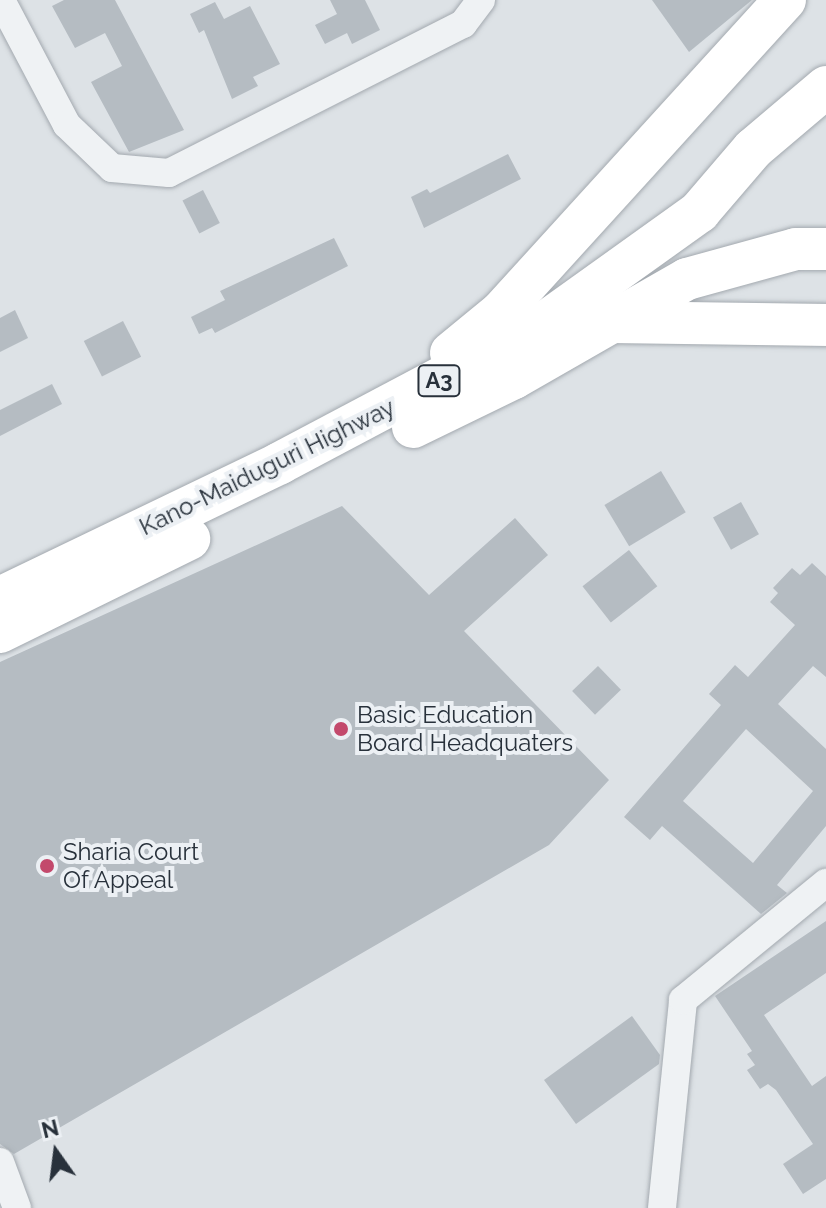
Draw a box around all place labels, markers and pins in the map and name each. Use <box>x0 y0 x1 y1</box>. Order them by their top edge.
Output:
place label: Basic Education Board Headquaters <box>357 701 573 757</box>
marker: Basic Education Board Headquaters <box>332 720 350 738</box>
place label: Sharia Court Of Appeal <box>63 838 199 894</box>
marker: Sharia Court Of Appeal <box>38 857 56 875</box>

